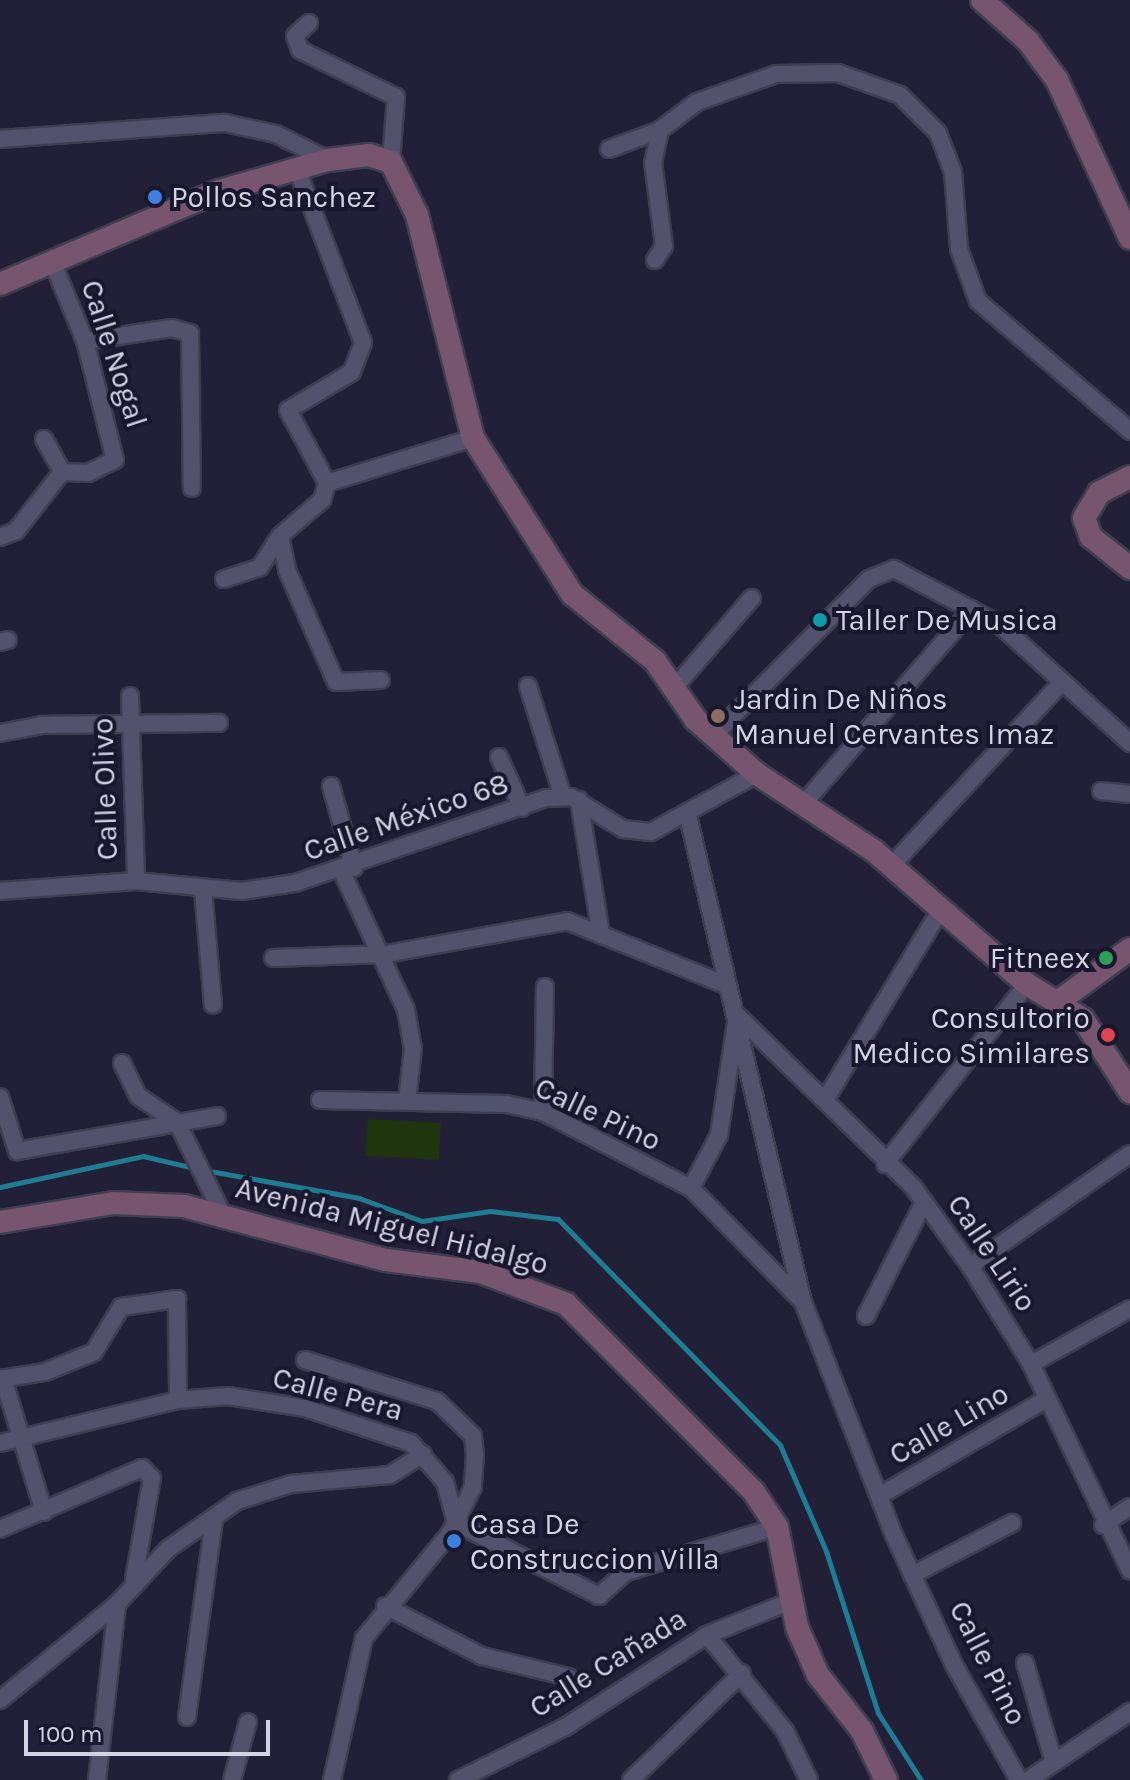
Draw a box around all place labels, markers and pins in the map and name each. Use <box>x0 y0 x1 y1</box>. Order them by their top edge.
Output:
place label: Pollos Sanchez <box>171 179 376 215</box>
marker: Pollos Sanchez <box>146 188 164 206</box>
place label: Taller De Musica <box>836 602 1058 638</box>
marker: Taller De Musica <box>811 611 829 629</box>
place label: Jardin De Niños Manuel Cervantes Imaz <box>734 681 1054 752</box>
marker: Jardin De Niños Manuel Cervantes Imaz <box>709 707 727 725</box>
place label: Fitneex <box>990 940 1090 976</box>
marker: Fitneex <box>1097 949 1115 967</box>
place label: Consultorio Medico Similares <box>852 1000 1090 1070</box>
marker: Consultorio Medico Similares <box>1097 1024 1119 1046</box>
place label: Casa De Construccion Villa <box>470 1506 720 1576</box>
marker: Casa De Construccion Villa <box>445 1532 463 1550</box>

